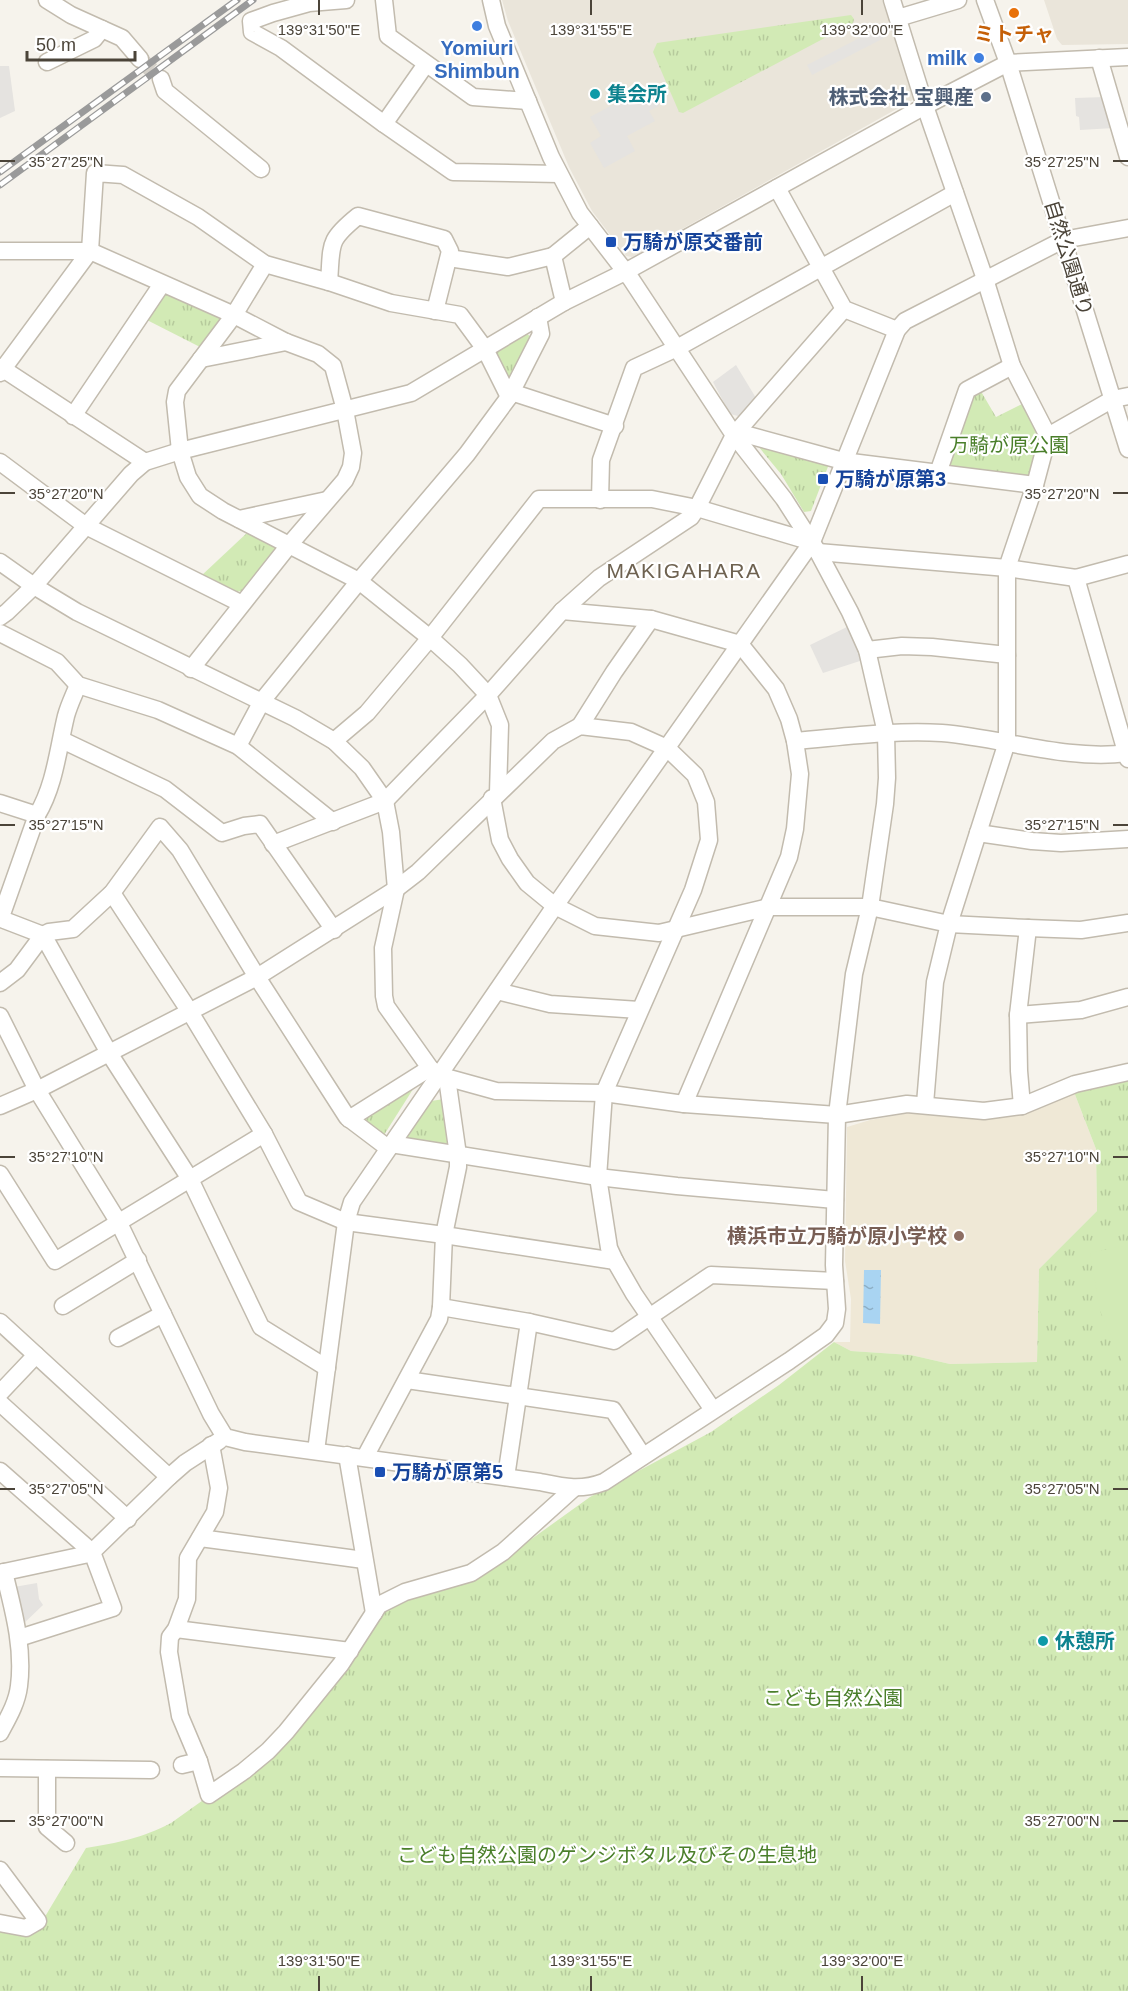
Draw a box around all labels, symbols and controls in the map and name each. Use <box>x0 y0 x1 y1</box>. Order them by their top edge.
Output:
marker: ミトチャ <box>1007 6 1021 20</box>
marker: Yomiuri Shimbun <box>470 19 484 33</box>
text: 139°31'50"E <box>278 21 360 38</box>
text: 139°31'55"E <box>550 21 632 38</box>
text: 139°32'00"E <box>821 21 903 38</box>
place label: ミトチャ <box>974 23 1054 45</box>
scale bar <box>27 24 135 62</box>
text: 50 m <box>36 35 76 55</box>
place label: Yomiuri Shimbun <box>434 37 520 82</box>
place label: milk <box>927 47 968 69</box>
marker: milk <box>972 51 986 65</box>
place label: 集会所 <box>607 83 667 105</box>
place label: 株式会社 宝興産 <box>828 86 974 108</box>
marker: 集会所 <box>588 87 602 101</box>
marker: 株式会社 宝興産 <box>979 90 993 104</box>
text: 35°27'25"N <box>28 153 104 170</box>
text: 35°27'25"N <box>1024 153 1100 170</box>
street label: 自然公園通り <box>1041 197 1097 319</box>
place label: 万騎が原交番前 <box>623 231 763 253</box>
marker: 万騎が原交番前 <box>604 235 618 249</box>
park label: 万騎が原公園 <box>949 434 1069 456</box>
place label: 万騎が原第3 <box>835 468 946 490</box>
marker: 万騎が原第3 <box>816 472 830 486</box>
text: 35°27'20"N <box>28 485 104 502</box>
text: 35°27'20"N <box>1024 485 1100 502</box>
district label: MAKIGAHARA <box>606 559 762 582</box>
text: 35°27'15"N <box>28 816 104 833</box>
text: 35°27'15"N <box>1024 816 1100 833</box>
text: 35°27'10"N <box>28 1148 104 1165</box>
text: 35°27'10"N <box>1024 1148 1100 1165</box>
place label: 横浜市立万騎が原小学校 <box>727 1225 947 1247</box>
marker: 横浜市立万騎が原小学校 <box>952 1229 966 1243</box>
place label: 万騎が原第5 <box>392 1461 503 1483</box>
marker: 万騎が原第5 <box>373 1465 387 1479</box>
text: 35°27'05"N <box>28 1480 104 1497</box>
text: 35°27'05"N <box>1024 1480 1100 1497</box>
place label: 休憩所 <box>1055 1630 1115 1652</box>
marker: 休憩所 <box>1036 1634 1050 1648</box>
park label: こども自然公園 <box>763 1687 903 1709</box>
text: 35°27'00"N <box>28 1812 104 1829</box>
text: 35°27'00"N <box>1024 1812 1100 1829</box>
park label: こども自然公園のゲンジボタル及びその生息地 <box>397 1844 817 1866</box>
text: 139°31'50"E <box>278 1952 360 1969</box>
text: 139°31'55"E <box>550 1952 632 1969</box>
text: 139°32'00"E <box>821 1952 903 1969</box>

